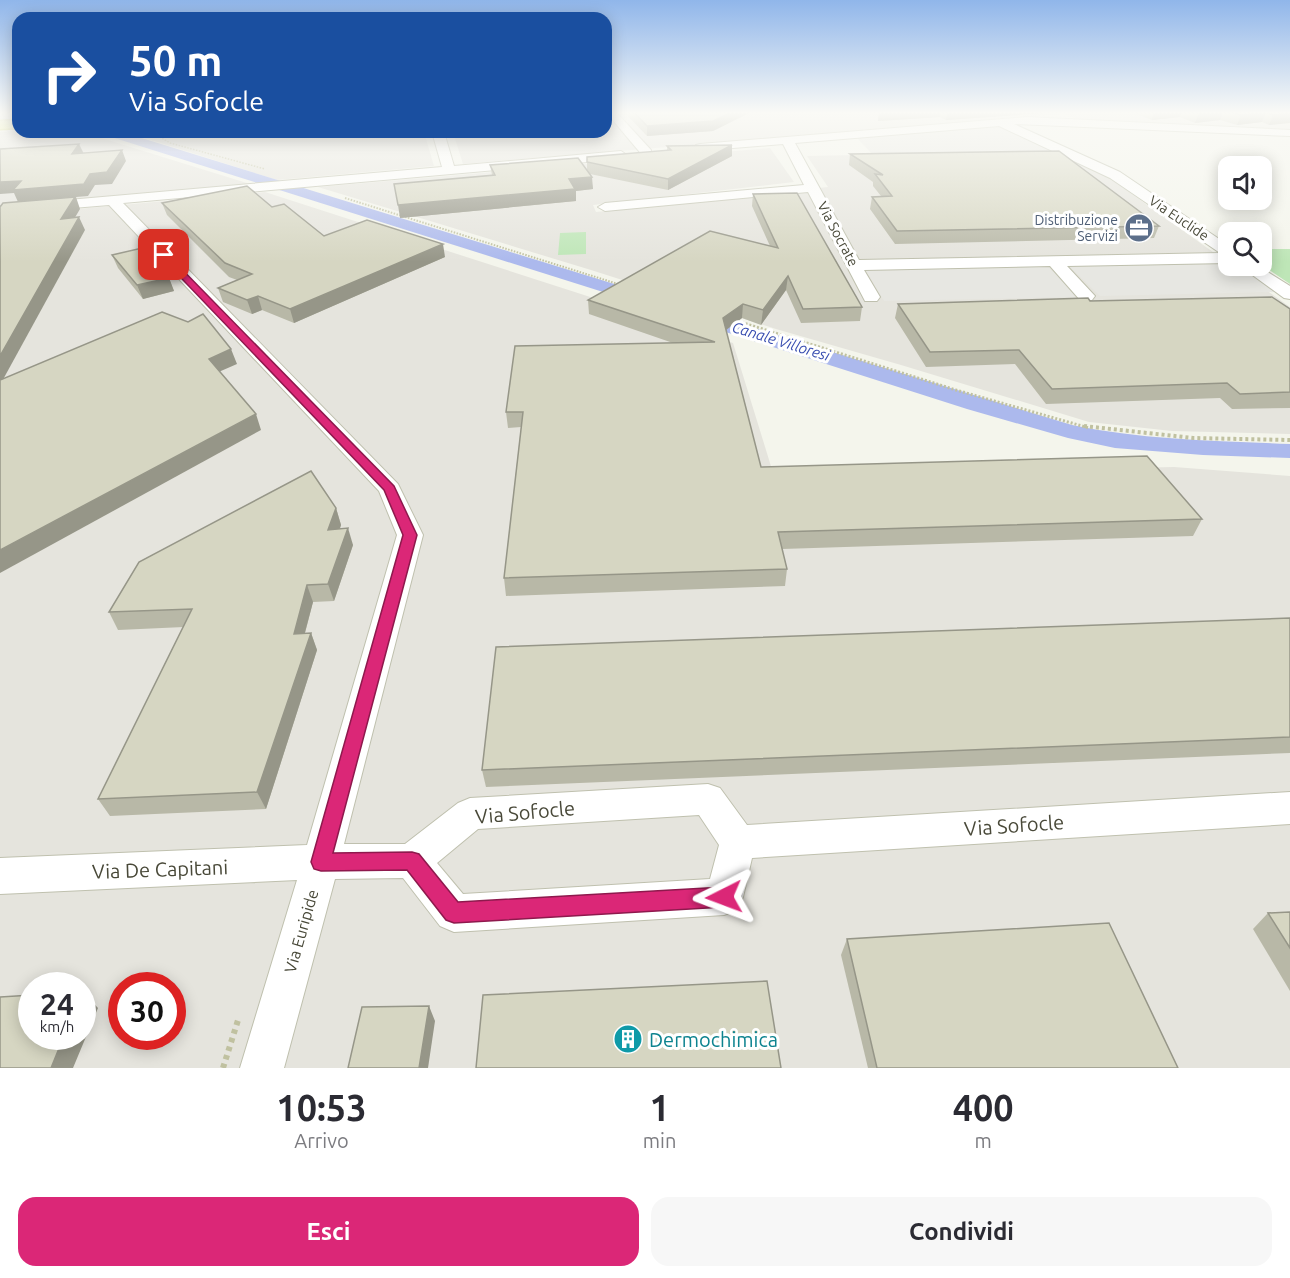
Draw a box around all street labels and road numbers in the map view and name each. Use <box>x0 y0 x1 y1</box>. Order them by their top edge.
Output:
street label: Via Euclide <box>1146 192 1212 244</box>
street label: Via Socrate <box>814 199 862 269</box>
street label: Via Sofocle <box>474 796 576 828</box>
street label: Via Sofocle <box>963 810 1065 840</box>
street label: Via De Capitani <box>91 855 229 883</box>
street label: Via Euripide <box>281 887 321 975</box>

